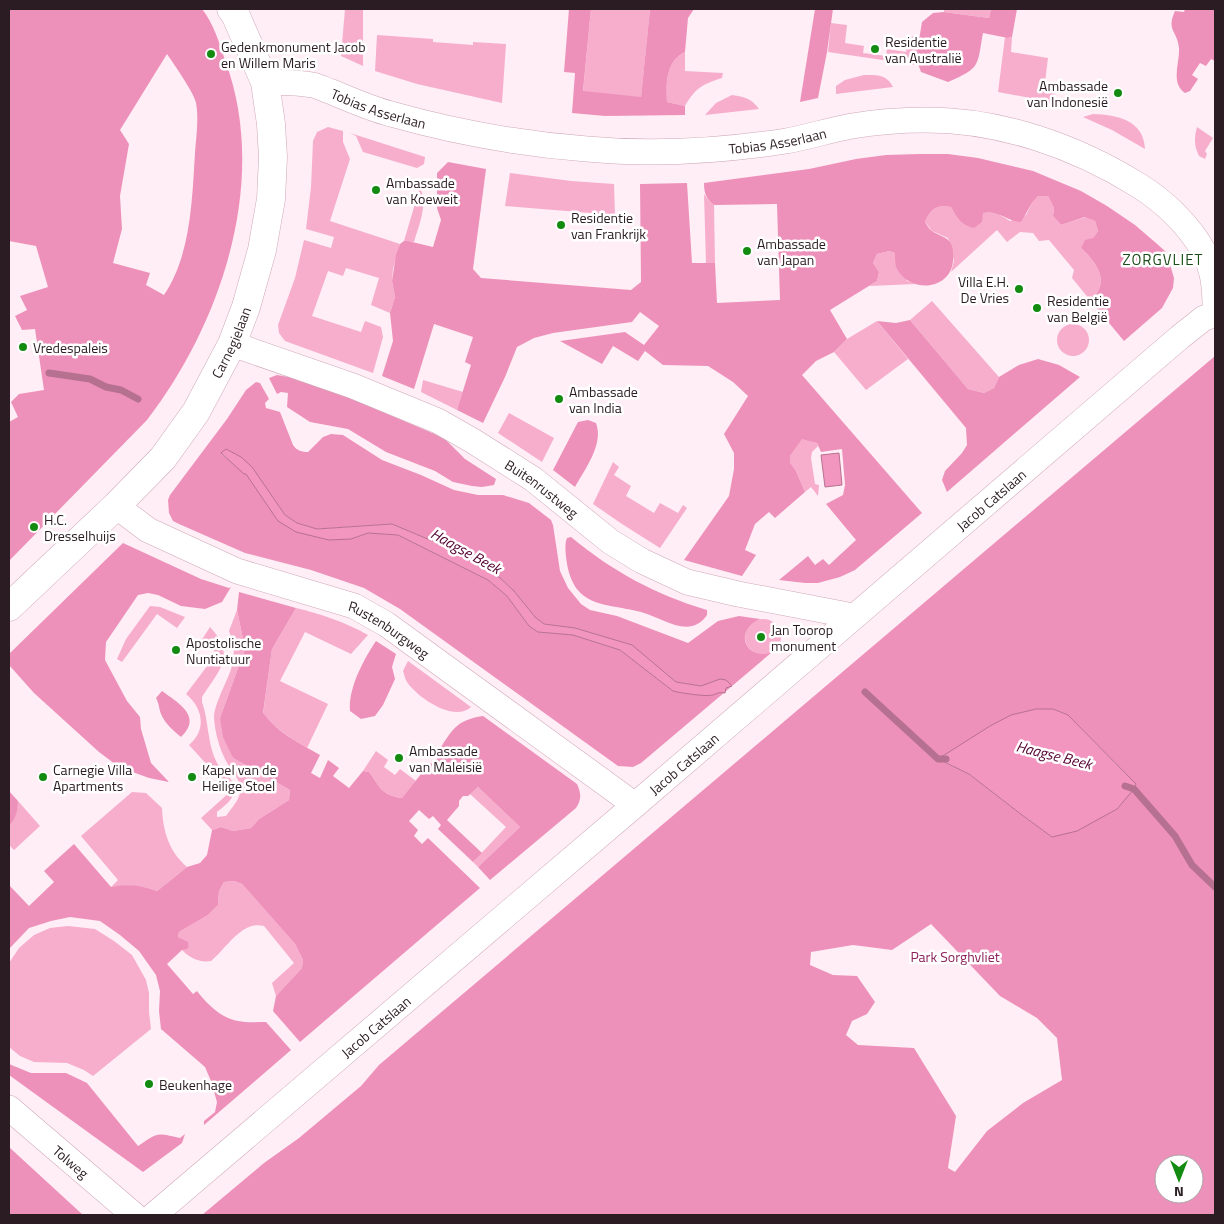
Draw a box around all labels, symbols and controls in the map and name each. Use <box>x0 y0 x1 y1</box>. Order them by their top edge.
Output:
place label: Residentie van Australië <box>885 31 962 68</box>
place label: Gedenkmonument Jacob en Willem Maris <box>221 36 366 73</box>
marker: Residentie van Australië <box>869 43 881 55</box>
marker: Gedenkmonument Jacob en Willem Maris <box>205 48 217 60</box>
place label: Ambassade van Indonesië <box>1027 75 1108 112</box>
street label: Tobias Asserlaan <box>328 82 428 133</box>
marker: Ambassade van Indonesië <box>1112 87 1124 99</box>
street label: Tobias Asserlaan <box>728 122 828 159</box>
place label: Ambassade van Koeweit <box>386 172 458 209</box>
marker: Ambassade van Koeweit <box>370 184 382 196</box>
place label: Residentie van Frankrijk <box>571 207 646 244</box>
marker: Residentie van Frankrijk <box>555 219 567 231</box>
place label: Ambassade van Japan <box>757 233 826 270</box>
marker: Ambassade van Japan <box>741 245 753 257</box>
district label: ZORGVLIET <box>1122 248 1204 271</box>
place label: Villa E.H. De Vries <box>958 271 1009 308</box>
marker: Villa E.H. De Vries <box>1013 283 1025 295</box>
place label: Residentie van België <box>1047 290 1109 327</box>
marker: Residentie van België <box>1031 302 1043 314</box>
street label: Carnegielaan <box>205 304 256 382</box>
place label: Vredespaleis <box>33 337 108 358</box>
marker: Vredespaleis <box>17 341 29 353</box>
place label: Ambassade van India <box>569 381 638 418</box>
marker: Ambassade van India <box>553 393 565 405</box>
street label: Buitenrustweg <box>501 454 583 523</box>
street label: Jacob Catslaan <box>951 464 1030 535</box>
place label: H.C. Dresselhuijs <box>44 509 116 546</box>
marker: H.C. Dresselhuijs <box>28 521 40 533</box>
water label: Haagse Beek <box>427 522 507 581</box>
street label: Rustenburgweg <box>346 595 434 663</box>
place label: Jan Toorop monument <box>771 619 836 656</box>
marker: Jan Toorop monument <box>755 631 767 643</box>
place label: Apostolische Nuntiatuur <box>186 632 261 669</box>
marker: Apostolische Nuntiatuur <box>170 644 182 656</box>
street label: Jacob Catslaan <box>644 727 723 799</box>
water label: Haagse Beek <box>1014 735 1096 776</box>
place label: Ambassade van Maleisië <box>409 740 482 777</box>
marker: Ambassade van Maleisië <box>393 752 405 764</box>
place label: Carnegie Villa Apartments <box>53 759 132 796</box>
place label: Kapel van de Heilige Stoel <box>202 759 276 796</box>
marker: Carnegie Villa Apartments <box>37 771 49 783</box>
marker: Kapel van de Heilige Stoel <box>186 771 198 783</box>
park label: Park Sorghvliet <box>910 946 1000 967</box>
street label: Jacob Catslaan <box>336 990 415 1062</box>
place label: Beukenhage <box>159 1074 232 1095</box>
marker: Beukenhage <box>143 1078 155 1090</box>
street label: Tolweg <box>49 1140 94 1183</box>
north arrow <box>1154 1154 1204 1204</box>
text: N <box>1174 1182 1184 1203</box>

